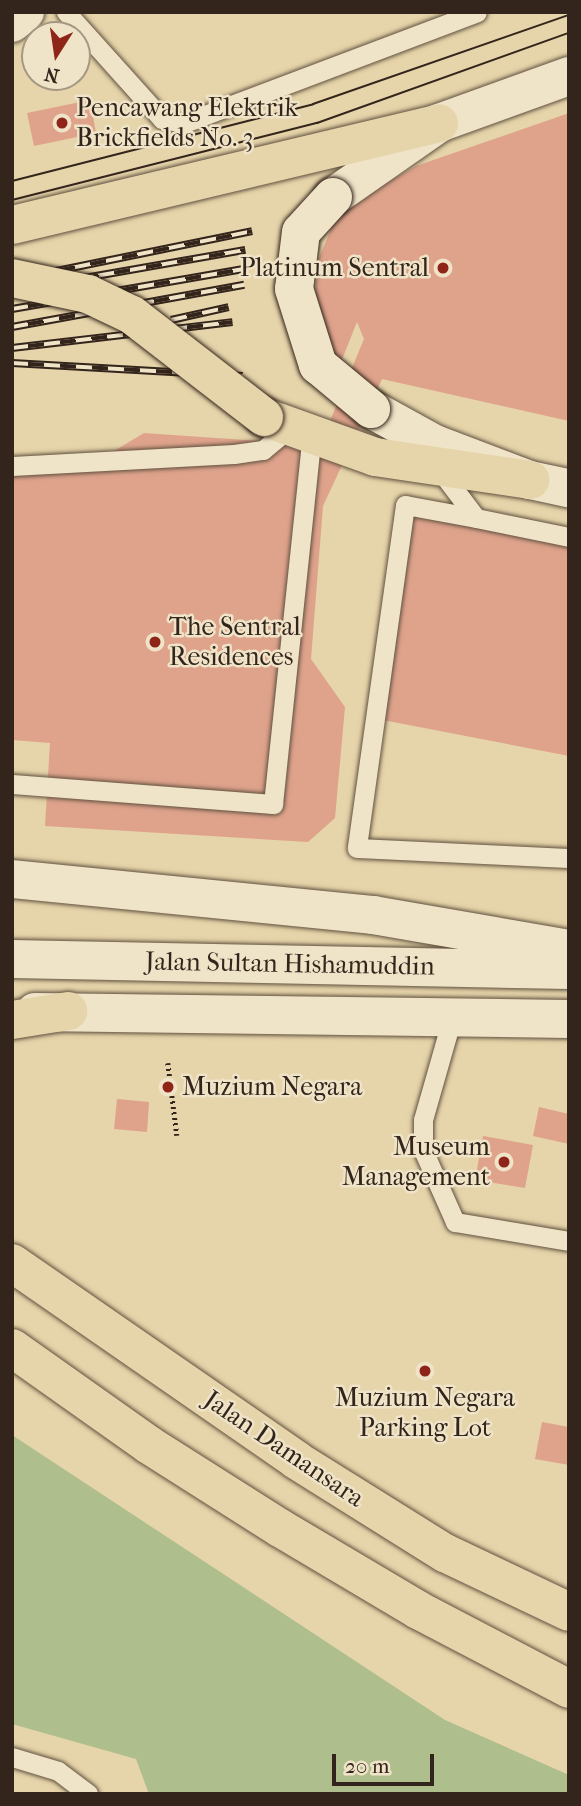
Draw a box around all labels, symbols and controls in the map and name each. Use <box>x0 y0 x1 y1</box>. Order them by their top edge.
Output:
north arrow <box>21 21 91 91</box>
text: N <box>43 62 61 87</box>
place label: Pencawang Elektrik Brickfields No. 3 <box>76 92 298 154</box>
marker: Pencawang Elektrik Brickfields No. 3 <box>54 115 70 131</box>
place label: Platinum Sentral <box>240 252 429 284</box>
marker: Platinum Sentral <box>435 260 451 276</box>
place label: The Sentral Residences <box>169 611 301 672</box>
marker: The Sentral Residences <box>147 634 163 650</box>
street label: Jalan Sultan Hishamuddin <box>145 946 435 982</box>
place label: Muzium Negara <box>182 1071 362 1103</box>
marker: Muzium Negara <box>160 1079 176 1095</box>
place label: Museum Management <box>342 1131 490 1192</box>
marker: Museum Management <box>496 1154 512 1170</box>
marker: Muzium Negara Parking Lot <box>417 1363 433 1379</box>
place label: Muzium Negara Parking Lot <box>335 1382 515 1444</box>
street label: Jalan Damansara <box>198 1384 370 1514</box>
scale bar <box>336 1740 438 1784</box>
text: 20 m <box>345 1754 389 1778</box>

